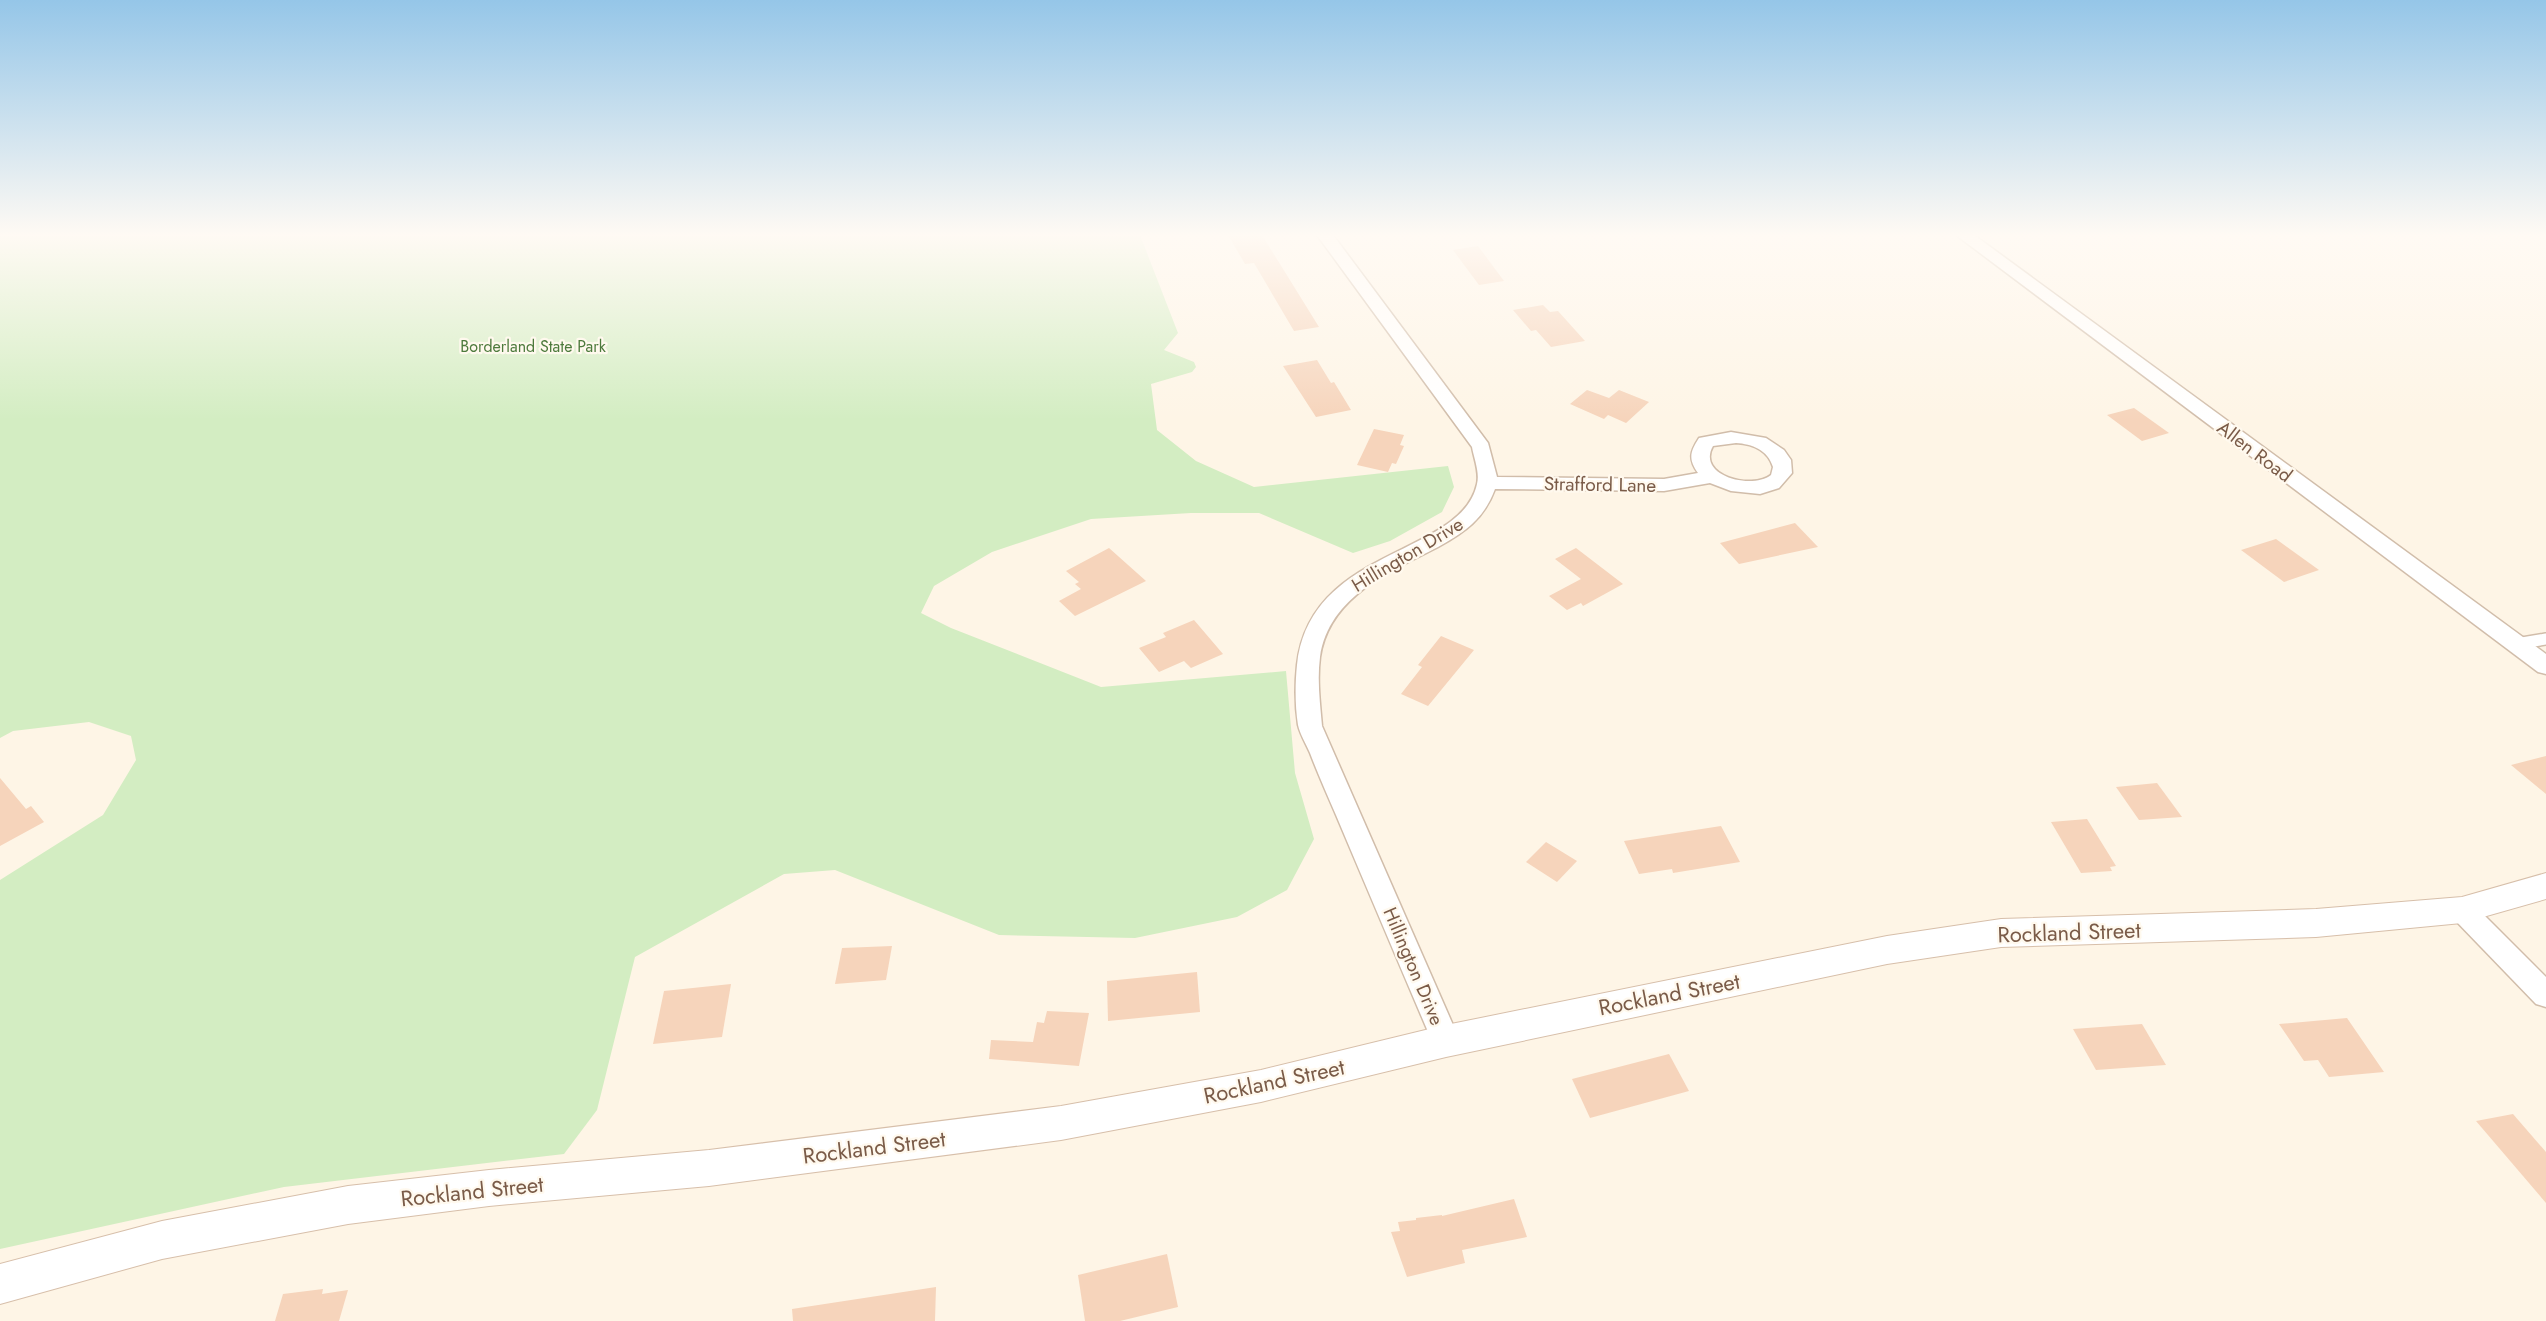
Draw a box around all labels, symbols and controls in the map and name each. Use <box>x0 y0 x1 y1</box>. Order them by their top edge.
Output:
park label: Borderland State Park <box>460 335 607 358</box>
street label: Allen Road <box>2212 414 2298 489</box>
street label: Strafford Lane <box>1544 470 1657 499</box>
street label: Hillington Drive <box>1346 510 1468 598</box>
street label: Hillington Drive <box>1377 903 1451 1030</box>
street label: Rockland Street <box>1997 913 2142 950</box>
street label: Rockland Street <box>1596 964 1743 1023</box>
street label: Rockland Street <box>1201 1050 1348 1112</box>
street label: Rockland Street <box>801 1122 948 1172</box>
street label: Rockland Street <box>399 1168 546 1214</box>

